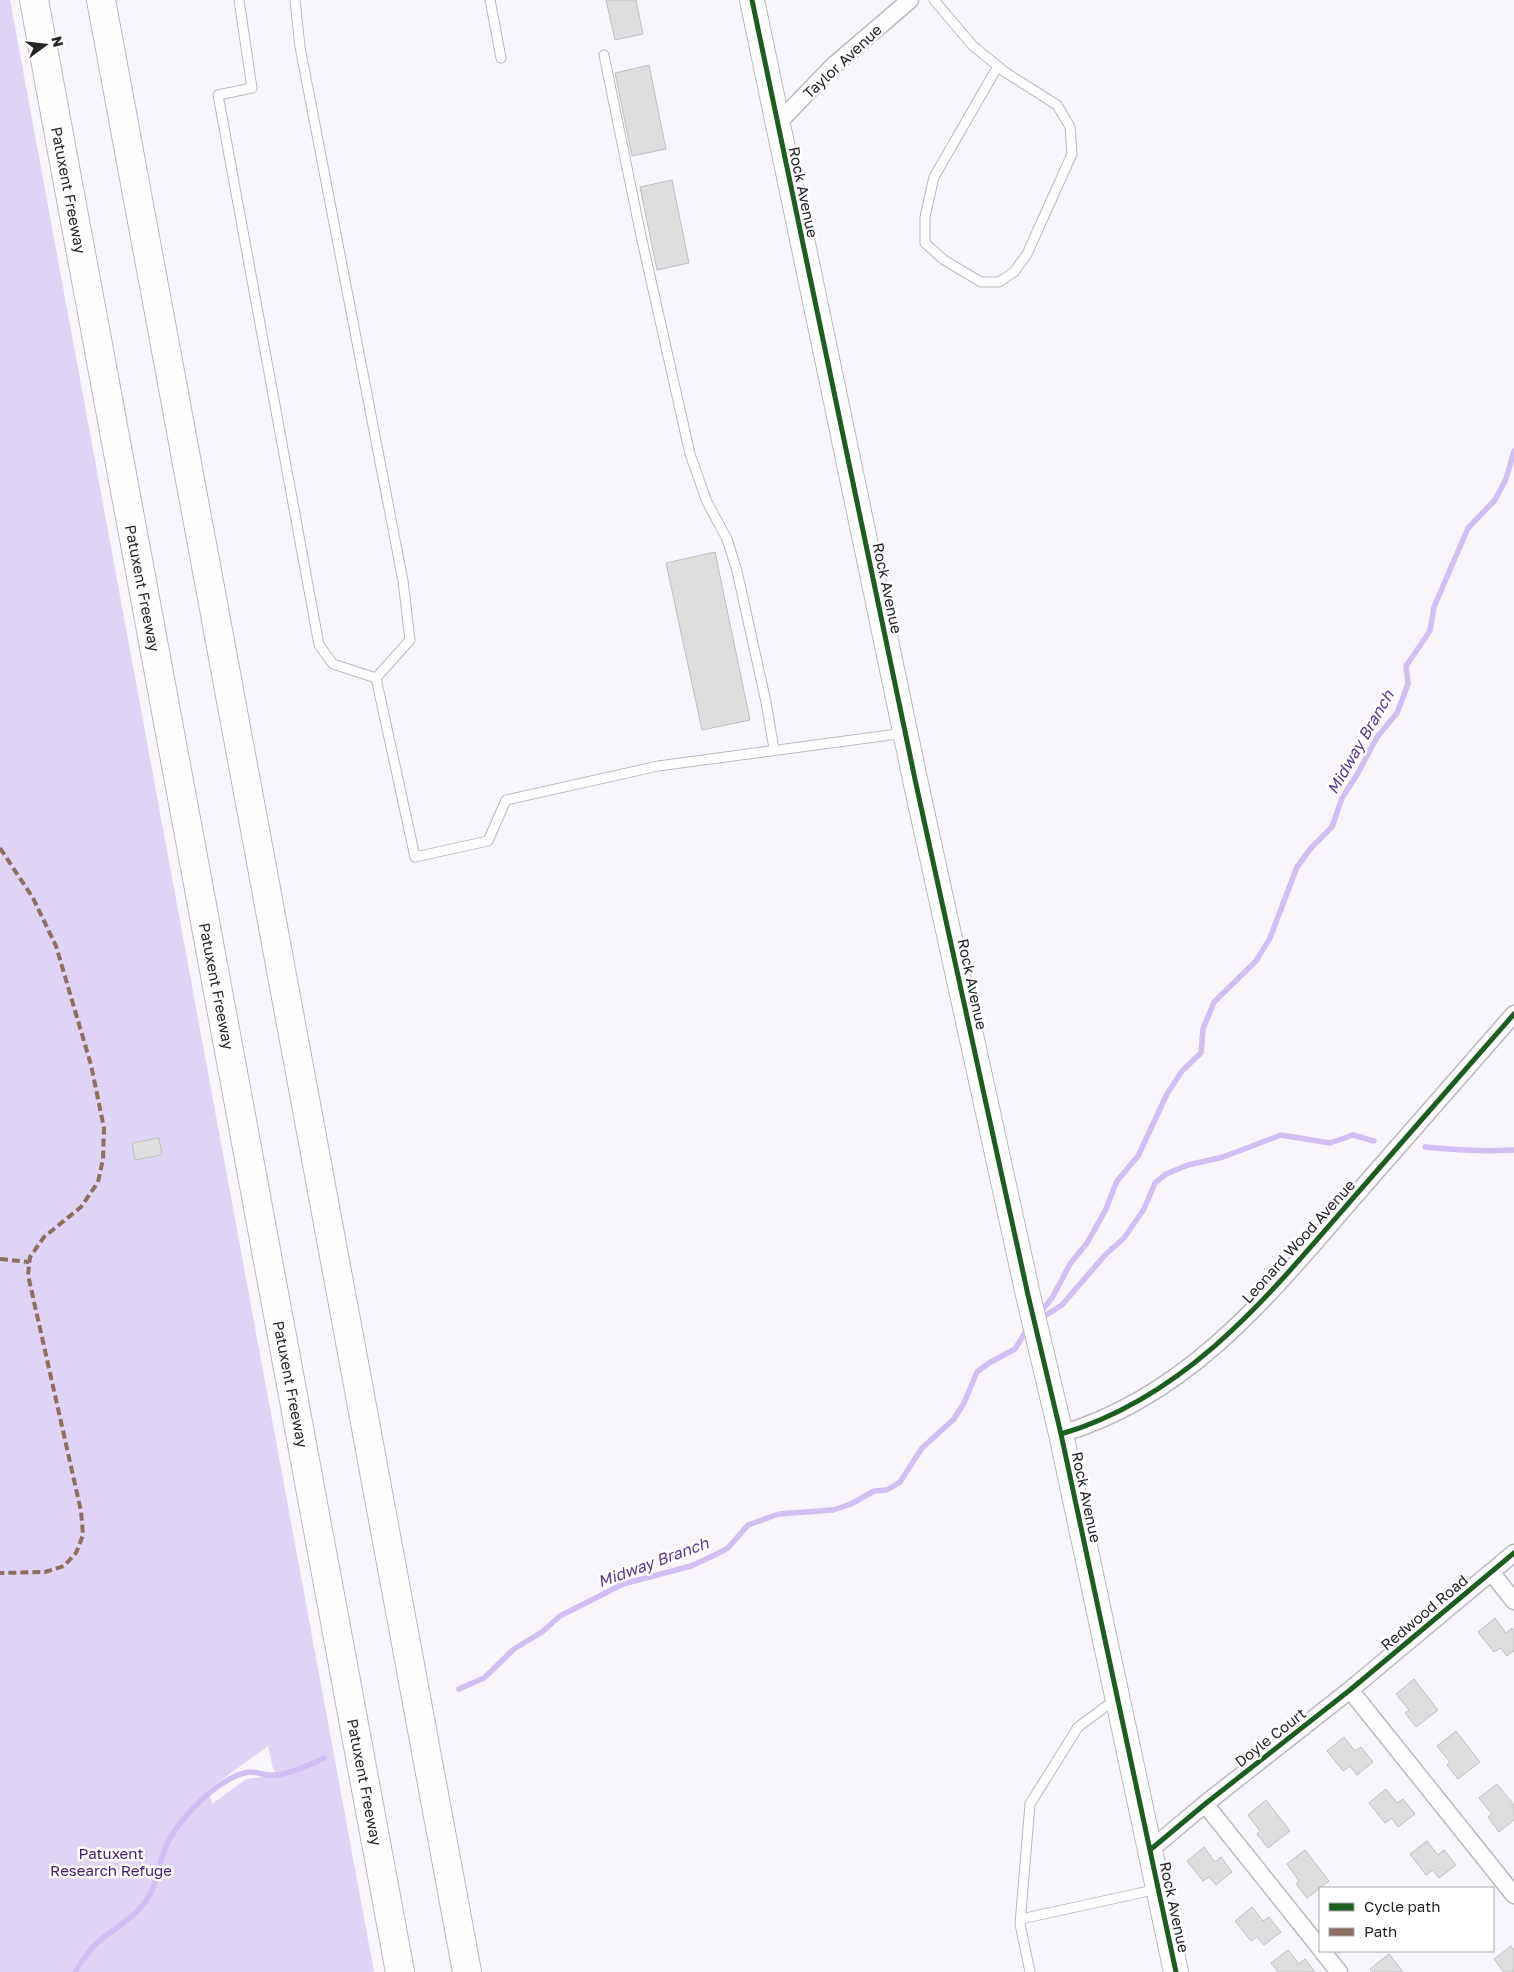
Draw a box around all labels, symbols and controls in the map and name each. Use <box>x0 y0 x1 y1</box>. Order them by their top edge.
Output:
north arrow <box>20 20 70 70</box>
street label: Taylor Avenue <box>799 20 885 102</box>
text: N <box>48 34 68 49</box>
street label: Patuxent Freeway <box>48 125 90 256</box>
street label: Rock Avenue <box>786 145 822 239</box>
street label: Patuxent Freeway <box>122 523 164 654</box>
street label: Rock Avenue <box>870 541 906 635</box>
water label: Midway Branch <box>1322 686 1398 797</box>
street label: Patuxent Freeway <box>196 921 238 1052</box>
street label: Rock Avenue <box>955 937 991 1031</box>
street label: Leonard Wood Avenue <box>1238 1175 1358 1307</box>
street label: Patuxent Freeway <box>270 1319 312 1450</box>
street label: Rock Avenue <box>1069 1450 1105 1544</box>
water label: Midway Branch <box>595 1532 712 1591</box>
street label: Redwood Road <box>1377 1570 1471 1654</box>
street label: Doyle Court <box>1231 1704 1309 1770</box>
street label: Patuxent Freeway <box>344 1717 386 1848</box>
park label: Patuxent Research Refuge <box>50 1844 172 1879</box>
street label: Rock Avenue <box>1157 1860 1193 1954</box>
legend <box>1319 1887 1494 1952</box>
text: Cycle path <box>1364 1897 1440 1915</box>
text: Path <box>1364 1922 1397 1940</box>

